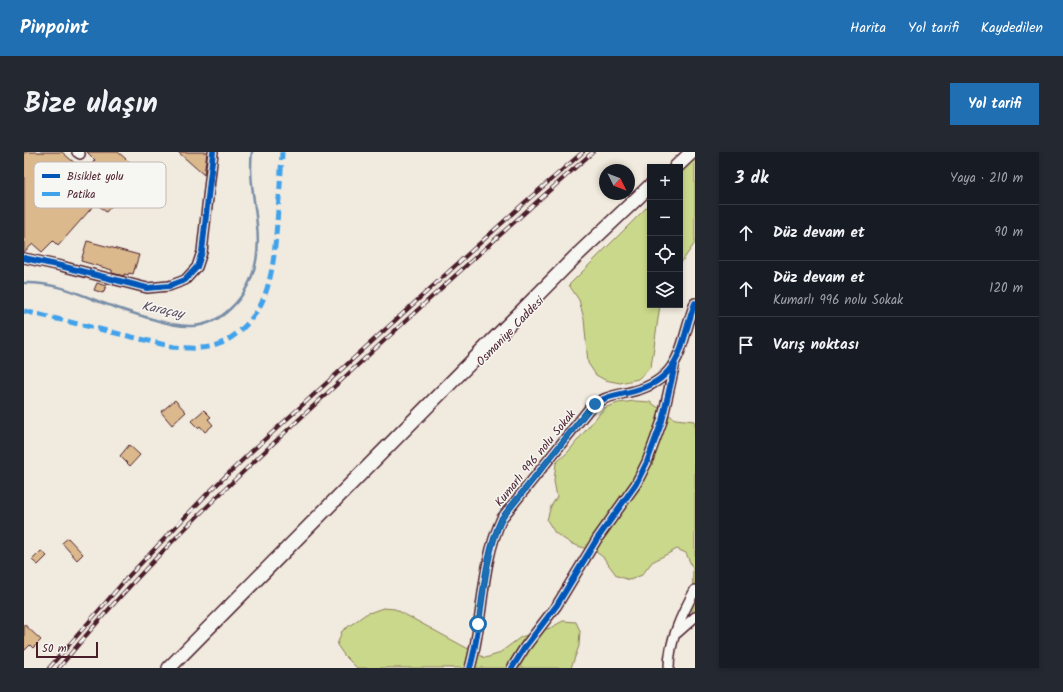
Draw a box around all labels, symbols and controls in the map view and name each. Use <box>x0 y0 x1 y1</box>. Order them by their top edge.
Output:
text: Pinpoint <box>20 13 89 43</box>
text: Harita <box>850 17 886 39</box>
text: Yol tarifi <box>908 17 959 39</box>
text: Kaydedilen <box>981 17 1043 39</box>
text: Bize ulaşın <box>24 82 158 127</box>
button: Yol tarifi <box>950 83 1039 125</box>
legend <box>34 162 166 208</box>
north arrow <box>599 164 635 200</box>
map controls <box>647 164 683 308</box>
button: + <box>647 164 683 200</box>
text: 3 dk <box>735 165 768 192</box>
text: Bisiklet yolu <box>67 168 124 186</box>
text: Yaya · 210 m <box>950 168 1023 189</box>
text: Patika <box>67 186 95 204</box>
button: − <box>647 200 683 236</box>
text: Düz devam et <box>773 221 865 245</box>
icon: ahead <box>735 222 757 244</box>
text: 90 m <box>995 222 1023 243</box>
button: locate <box>647 236 683 272</box>
text: Düz devam et <box>773 266 865 290</box>
button: layers <box>647 272 683 308</box>
icon: ahead <box>735 278 757 300</box>
text: 120 m <box>989 278 1023 299</box>
text: Kumarlı 996 nolu Sokak <box>773 290 903 311</box>
street label: Osmaniye Caddesi <box>472 291 550 371</box>
water label: Karaçay <box>140 296 187 326</box>
text: Varış noktası <box>773 333 859 357</box>
icon: arrive <box>735 334 757 356</box>
route end <box>586 395 604 413</box>
street label: Kumarlı 996 nolu Sokak <box>490 405 581 511</box>
route start <box>469 615 487 633</box>
scale bar <box>36 640 98 659</box>
text: 50 m <box>42 640 67 658</box>

